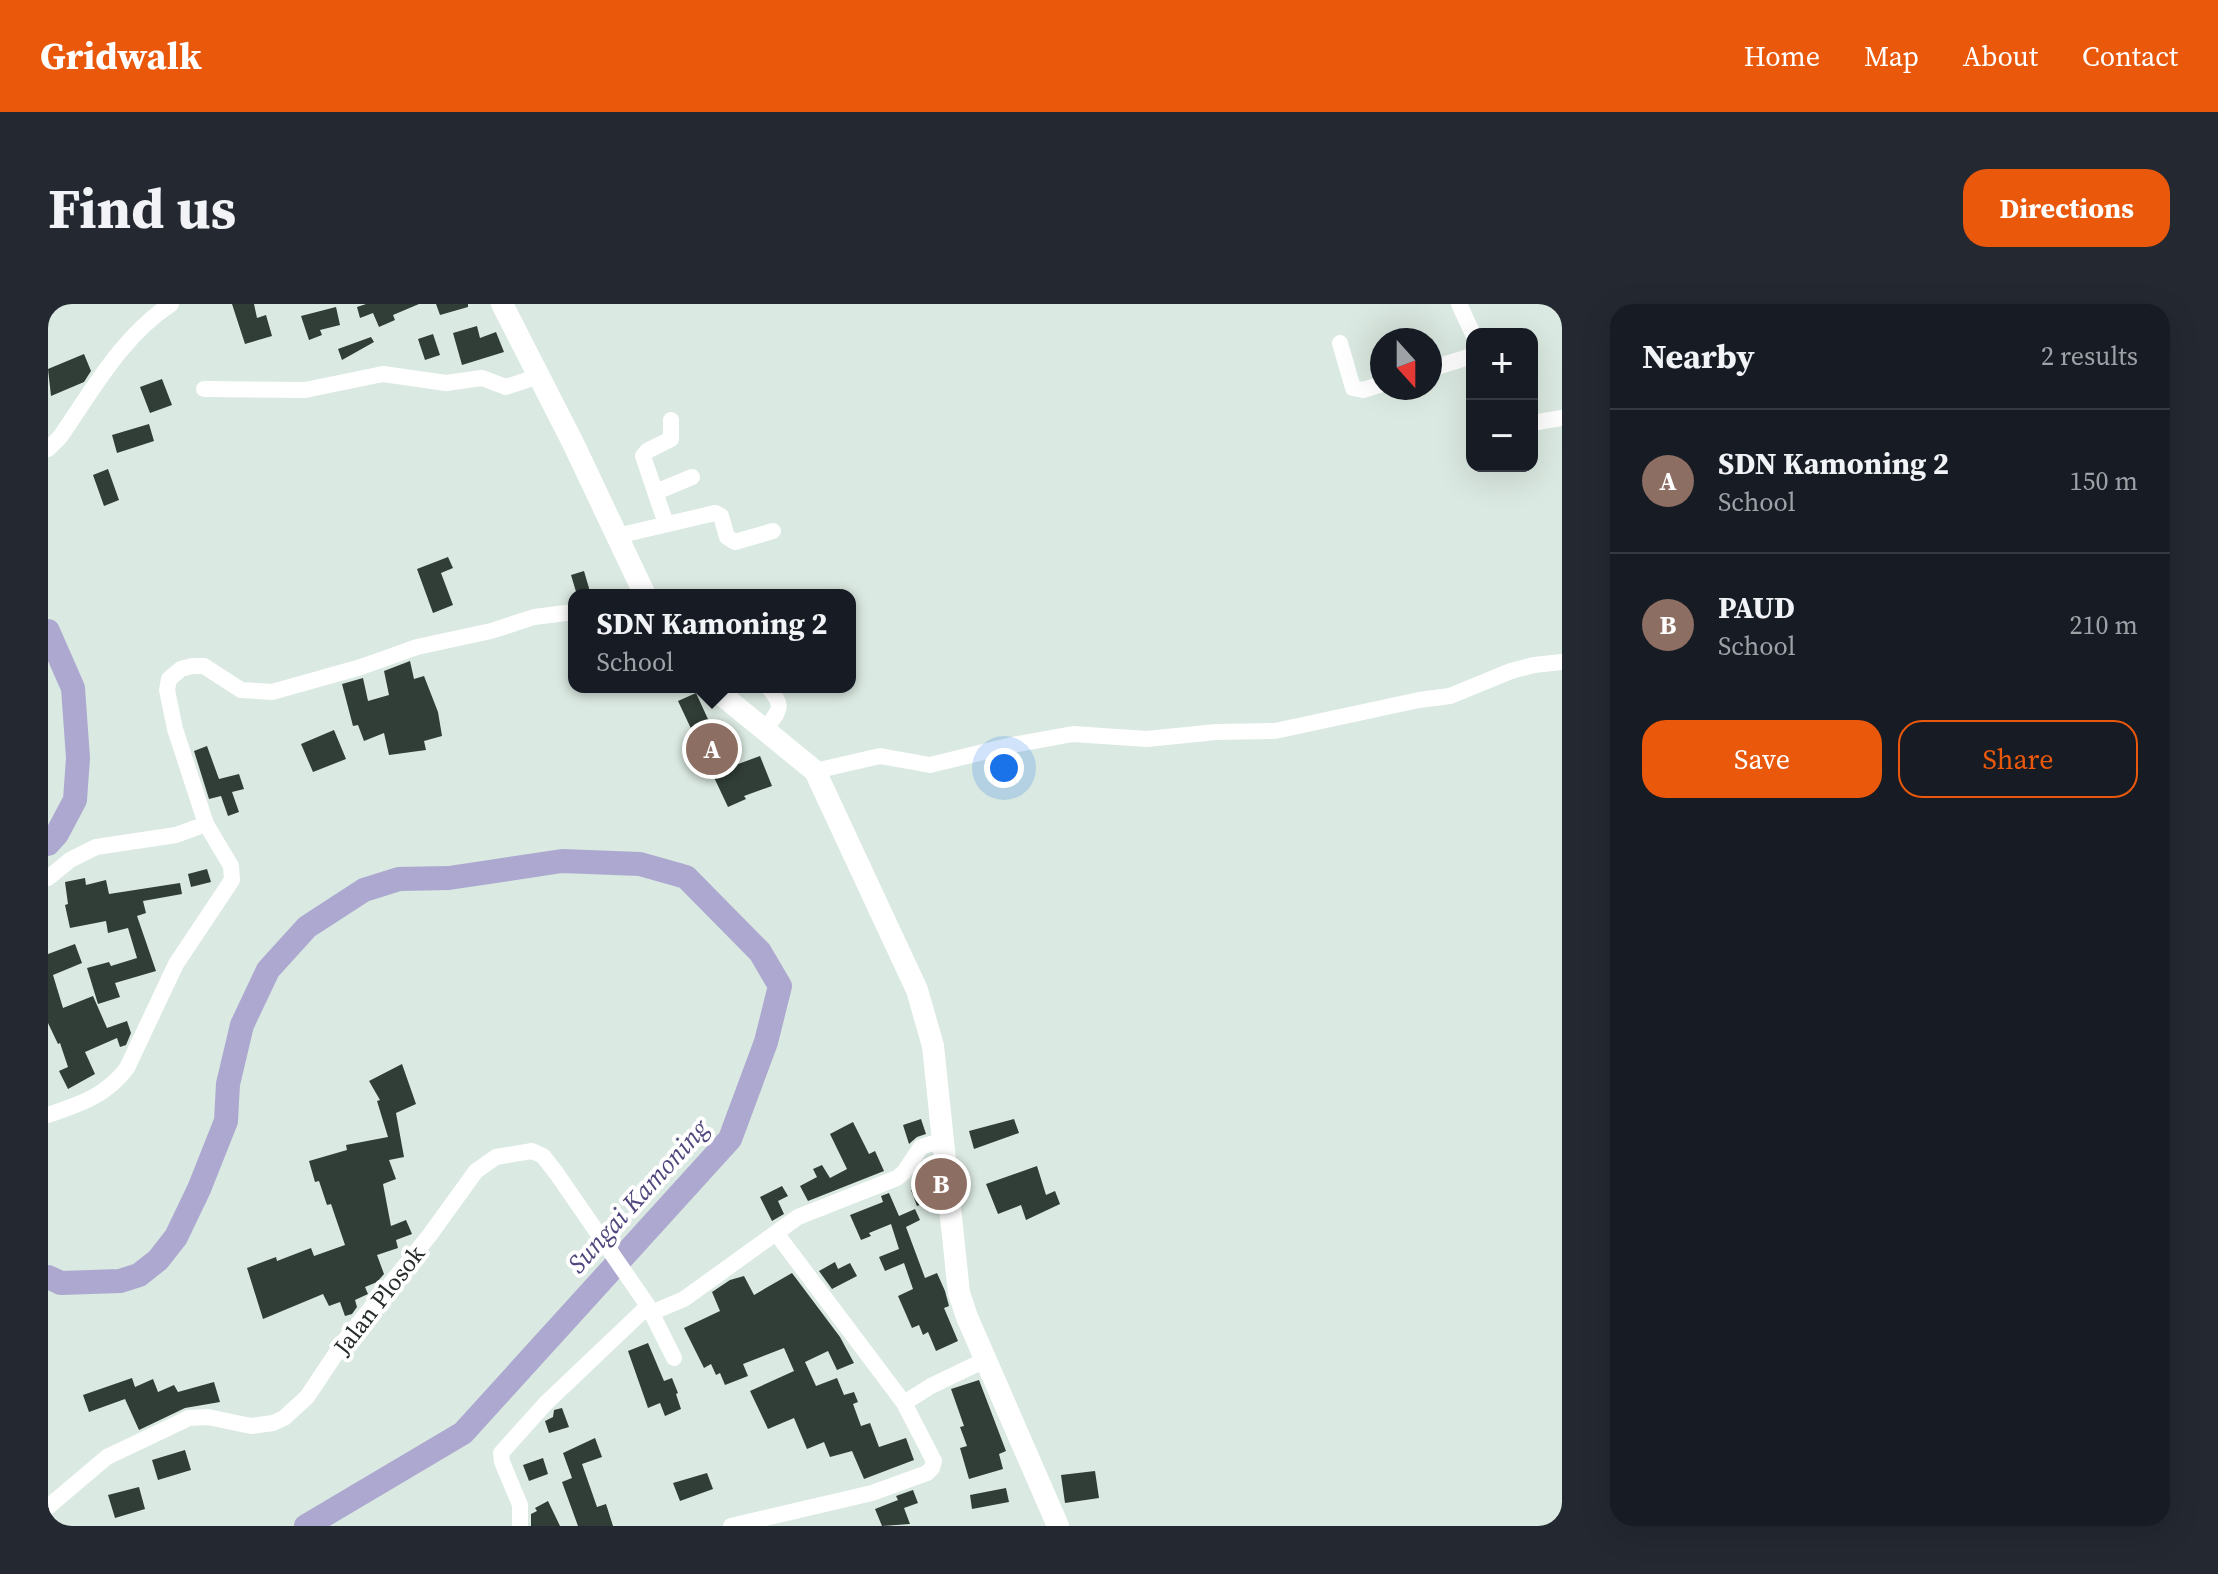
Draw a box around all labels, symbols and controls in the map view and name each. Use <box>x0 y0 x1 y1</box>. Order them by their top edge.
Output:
text: Gridwalk <box>40 30 202 82</box>
text: Home <box>1744 37 1820 75</box>
text: Map <box>1864 37 1919 75</box>
text: About <box>1963 37 2038 75</box>
text: Contact <box>2082 37 2178 75</box>
button: Directions <box>1963 169 2170 247</box>
text: Find us <box>48 170 236 247</box>
north arrow <box>1370 328 1442 400</box>
map controls <box>1466 328 1538 472</box>
button: + <box>1466 328 1538 400</box>
text: Nearby <box>1642 333 1755 379</box>
text: 2 results <box>2041 338 2138 374</box>
button: − <box>1466 400 1538 472</box>
text: SDN Kamoning 2 <box>1718 443 1949 484</box>
text: A <box>1659 463 1677 499</box>
text: 150 m <box>2070 463 2138 499</box>
text: School <box>1718 484 1795 520</box>
text: PAUD <box>1718 587 1795 628</box>
popup <box>568 589 856 693</box>
text: SDN Kamoning 2 <box>596 603 828 644</box>
text: B <box>1660 607 1676 643</box>
text: 210 m <box>2070 607 2138 643</box>
text: School <box>1718 628 1795 664</box>
text: School <box>596 644 674 680</box>
pin: A <box>686 719 738 779</box>
button: Save <box>1642 720 1882 798</box>
button: Share <box>1898 720 2138 798</box>
your location <box>984 748 1024 788</box>
water label: Sungai Kamoning <box>559 1110 718 1281</box>
pin: B <box>915 1154 967 1214</box>
street label: Jalan Plosok <box>325 1238 433 1362</box>

